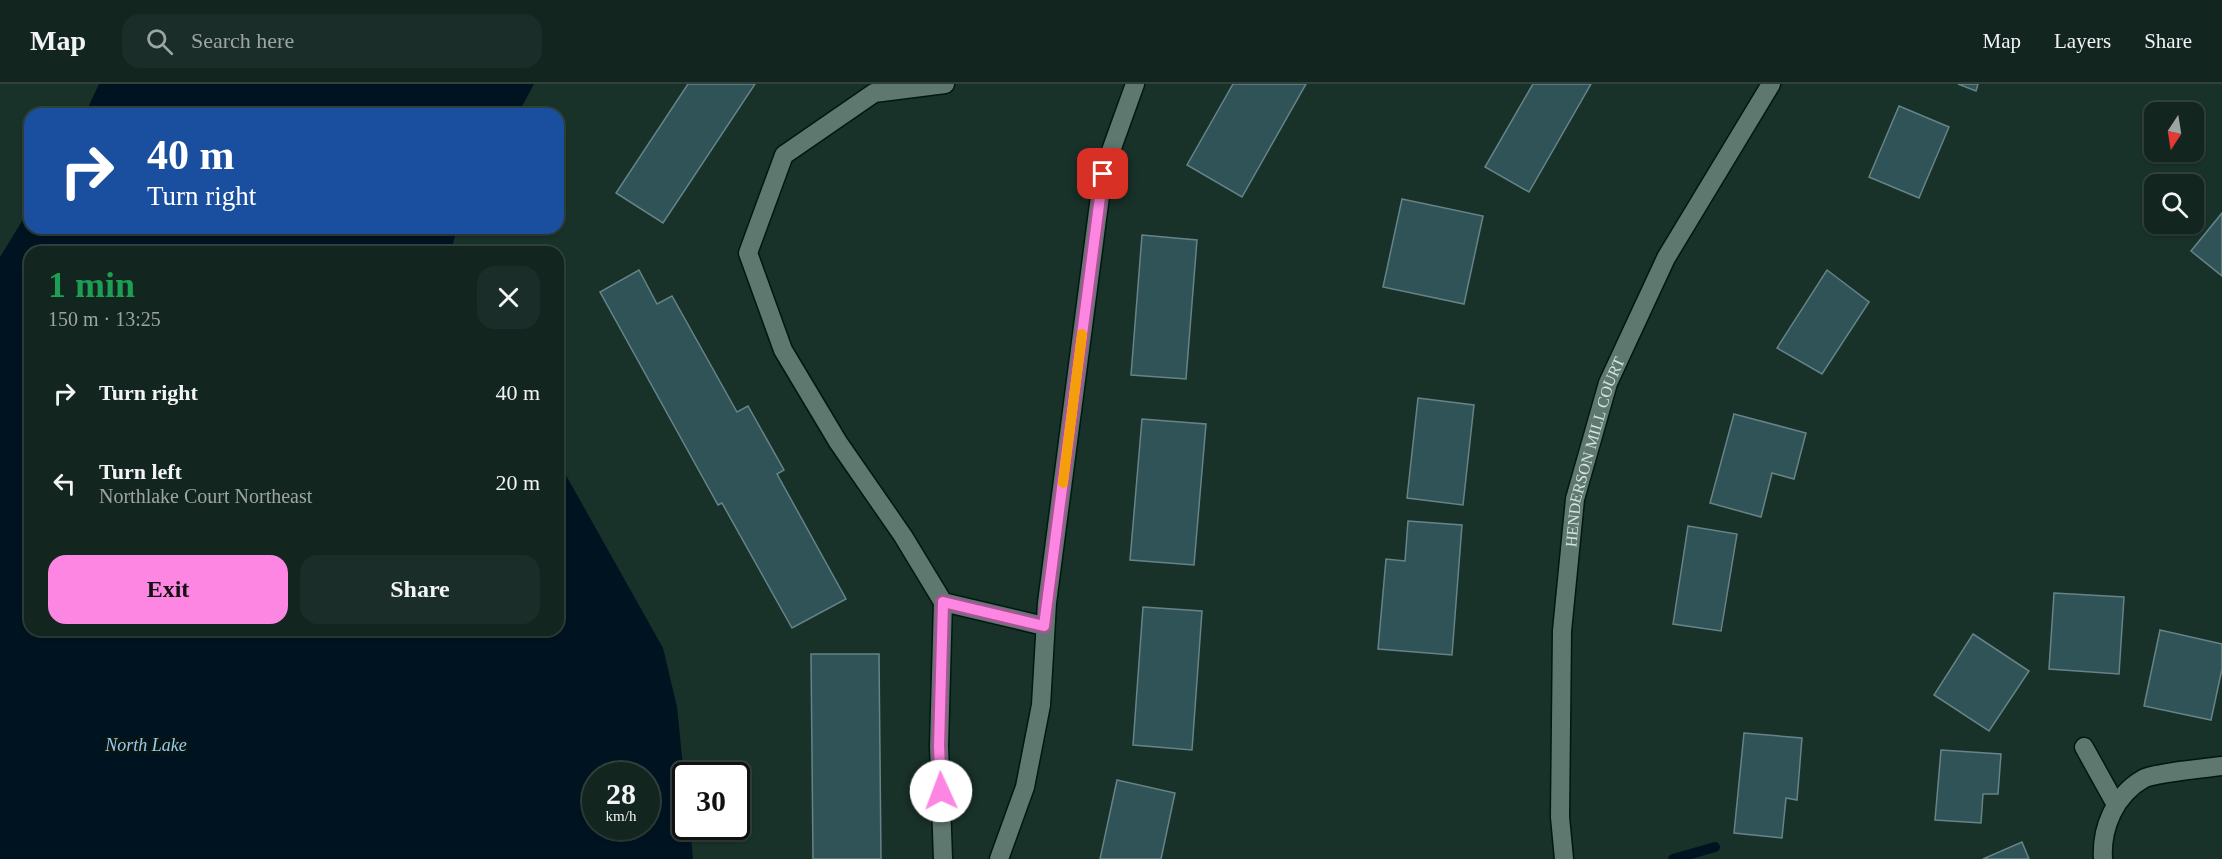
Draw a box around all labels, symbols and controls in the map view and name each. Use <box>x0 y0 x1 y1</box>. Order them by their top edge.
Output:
search box <box>122 14 542 68</box>
text: Map <box>30 25 86 56</box>
icon: search <box>143 25 176 58</box>
text: Search here <box>191 28 294 53</box>
text: Map <box>1983 29 2021 53</box>
text: Layers <box>2054 29 2111 53</box>
text: Share <box>2144 29 2192 53</box>
north arrow <box>2144 102 2204 162</box>
map controls <box>2144 102 2204 234</box>
icon: right <box>48 132 126 210</box>
text: 40 m <box>147 132 235 178</box>
pin <box>1077 148 1128 199</box>
icon: arrive <box>1086 157 1119 190</box>
button: search <box>2144 174 2204 234</box>
text: Turn right <box>147 181 256 211</box>
text: 1 min <box>48 265 135 305</box>
button: close <box>477 266 540 329</box>
text: 150 m · 13:25 <box>48 308 161 330</box>
street label: HENDERSON MILL COURT <box>1562 354 1628 548</box>
icon: right <box>48 377 81 410</box>
text: Turn right <box>99 380 198 405</box>
text: 40 m <box>495 380 540 405</box>
text: Turn left <box>99 459 182 484</box>
icon: left <box>48 467 81 500</box>
text: 20 m <box>495 470 540 495</box>
text: Northlake Court Northeast <box>99 485 312 507</box>
button: Exit <box>48 555 288 624</box>
button: Share <box>300 555 540 624</box>
water label: North Lake <box>104 735 187 755</box>
position arrow <box>909 759 973 823</box>
speed limit sign: 30 <box>672 762 750 840</box>
text: 28 <box>606 777 636 810</box>
text: km/h <box>606 808 636 824</box>

